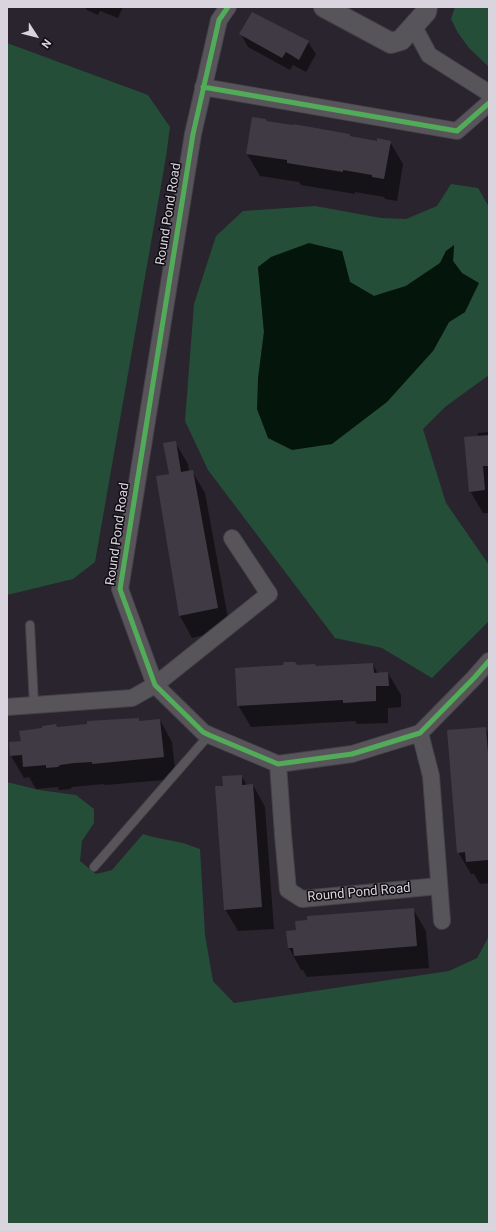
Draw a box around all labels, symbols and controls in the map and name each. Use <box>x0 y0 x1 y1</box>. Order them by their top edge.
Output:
north arrow <box>16 16 56 56</box>
text: N <box>39 36 54 50</box>
street label: Round Pond Road <box>153 162 185 266</box>
street label: Round Pond Road <box>103 482 133 586</box>
street label: Round Pond Road <box>307 881 411 905</box>

